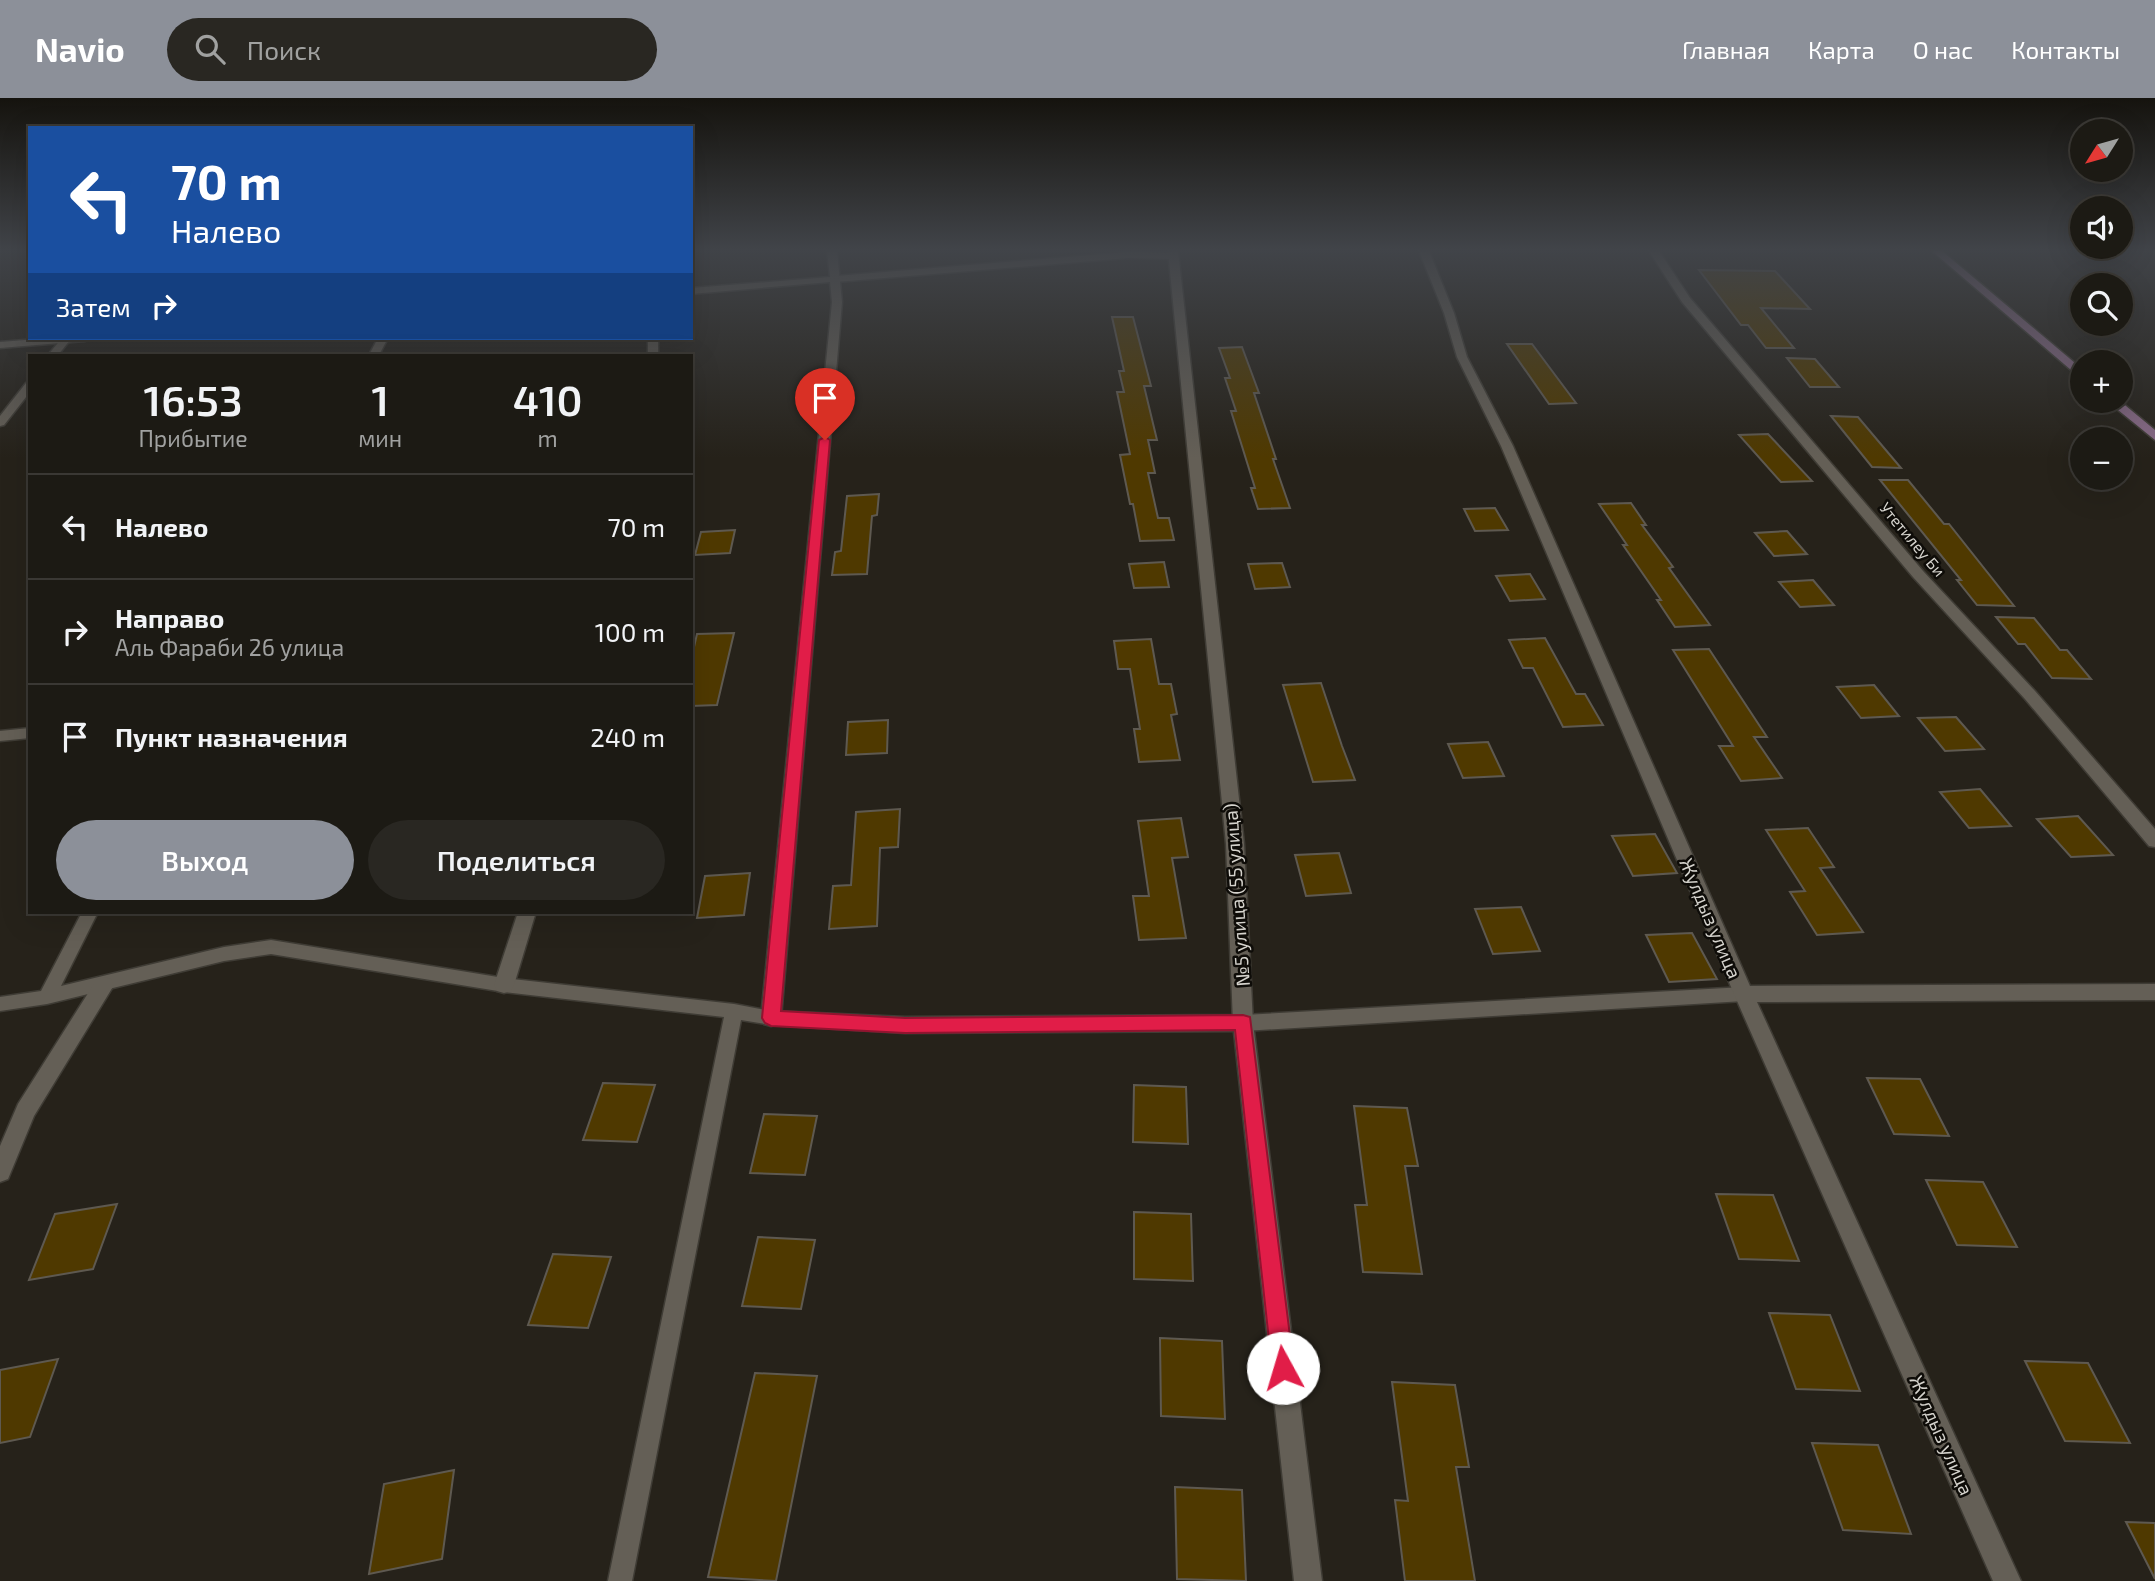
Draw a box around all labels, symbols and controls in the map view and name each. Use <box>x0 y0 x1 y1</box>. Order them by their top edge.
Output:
search box <box>167 18 657 81</box>
text: Navio <box>35 29 125 69</box>
icon: search <box>191 30 229 68</box>
text: Поиск <box>247 34 321 65</box>
text: Главная <box>1682 35 1770 64</box>
text: Карта <box>1808 35 1875 64</box>
text: О нас <box>1913 35 1973 64</box>
text: Контакты <box>2011 35 2120 64</box>
north arrow <box>2070 119 2133 182</box>
map controls <box>2070 119 2133 490</box>
text: 70 m <box>171 151 282 210</box>
icon: left <box>56 154 147 245</box>
button: sound <box>2070 196 2133 259</box>
text: Налево <box>171 211 281 249</box>
button: search <box>2070 273 2133 336</box>
icon: right <box>145 287 183 325</box>
text: Затем <box>56 291 131 322</box>
button: + <box>2070 350 2133 413</box>
pin <box>795 368 855 440</box>
text: 16:53 <box>144 374 243 424</box>
text: 1 <box>371 374 389 424</box>
text: 410 <box>513 374 583 424</box>
icon: arrive <box>806 379 844 417</box>
text: Прибытие <box>138 424 248 452</box>
text: мин <box>358 424 402 452</box>
text: m <box>538 424 558 452</box>
button: − <box>2070 427 2133 490</box>
street label: Утетилеу Би <box>1876 498 1949 581</box>
icon: left <box>56 508 94 546</box>
text: Налево <box>115 511 208 542</box>
text: 70 m <box>607 511 665 542</box>
text: Направо <box>115 602 224 633</box>
icon: right <box>56 613 94 651</box>
text: 100 m <box>595 616 665 647</box>
text: Аль Фараби 26 улица <box>115 633 344 661</box>
icon: arrive <box>56 718 94 756</box>
text: Пункт назначения <box>115 721 348 752</box>
text: 240 m <box>590 721 665 752</box>
street label: №5 улица (55 улица) <box>1218 803 1255 987</box>
button: Выход <box>56 820 354 900</box>
button: Поделиться <box>368 820 665 900</box>
street label: Жулдыз улица <box>1674 854 1747 982</box>
position arrow <box>1246 1331 1320 1405</box>
street label: Жулдыз улица <box>1904 1372 1979 1499</box>

